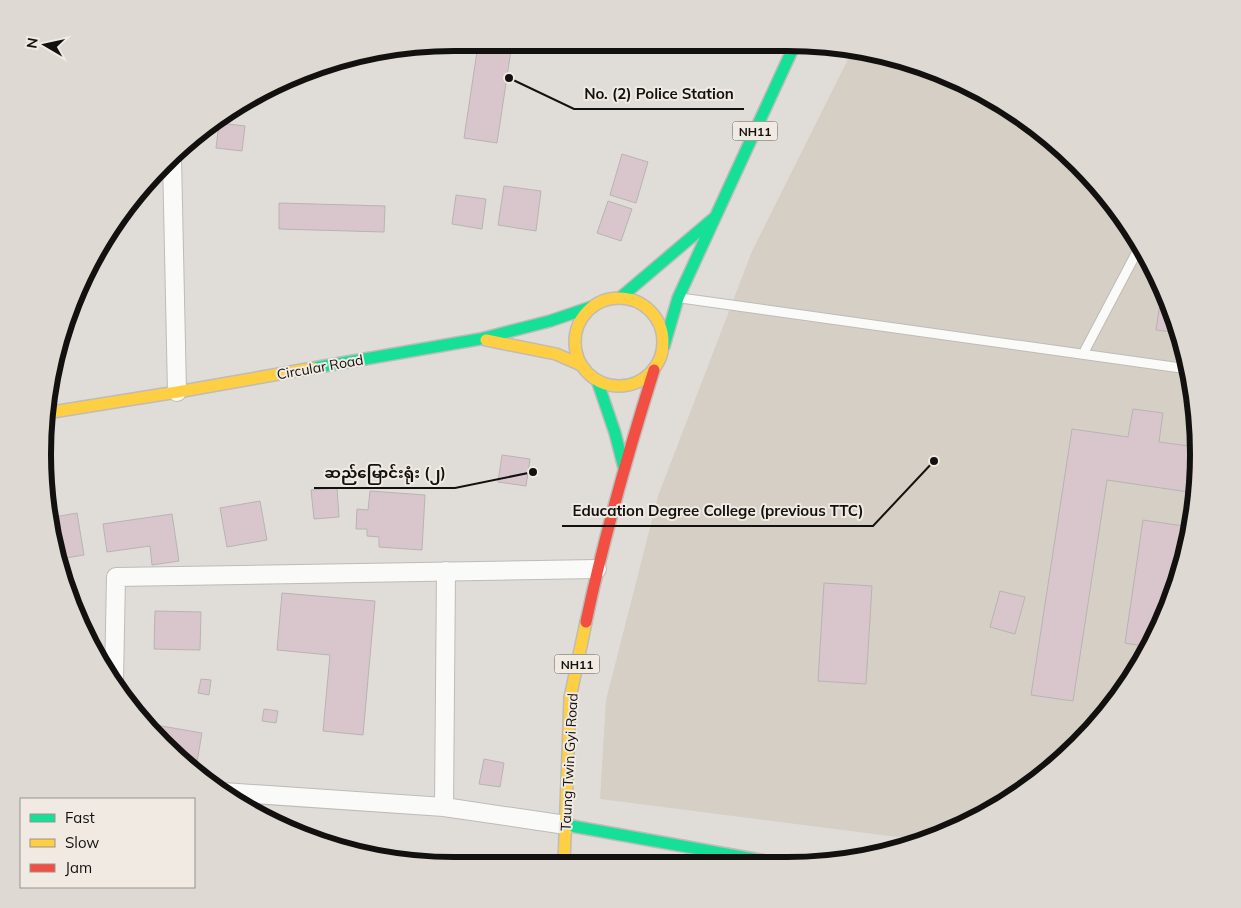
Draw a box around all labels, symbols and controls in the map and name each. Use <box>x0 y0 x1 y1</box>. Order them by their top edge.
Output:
north arrow <box>20 20 70 70</box>
text: N <box>22 36 42 50</box>
callout: No. (2) Police Station <box>574 79 744 109</box>
text: No. (2) Police Station <box>584 84 734 103</box>
road number: NH11 <box>732 122 778 140</box>
street label: Circular Road <box>275 351 365 383</box>
callout: ဆည်မြောင်းရုံး (၂) <box>314 458 455 488</box>
text: ဆည်မြောင်းရုံး (၂) <box>324 463 446 485</box>
callout: Education Degree College (previous TTC) <box>562 496 873 526</box>
text: Education Degree College (previous TTC) <box>573 501 864 520</box>
road number: NH11 <box>554 654 600 674</box>
street label: Taung Twin Gyi Road <box>556 693 582 831</box>
legend <box>20 798 195 888</box>
text: Fast <box>65 808 95 827</box>
text: Slow <box>65 833 99 852</box>
text: Jam <box>65 858 92 877</box>

